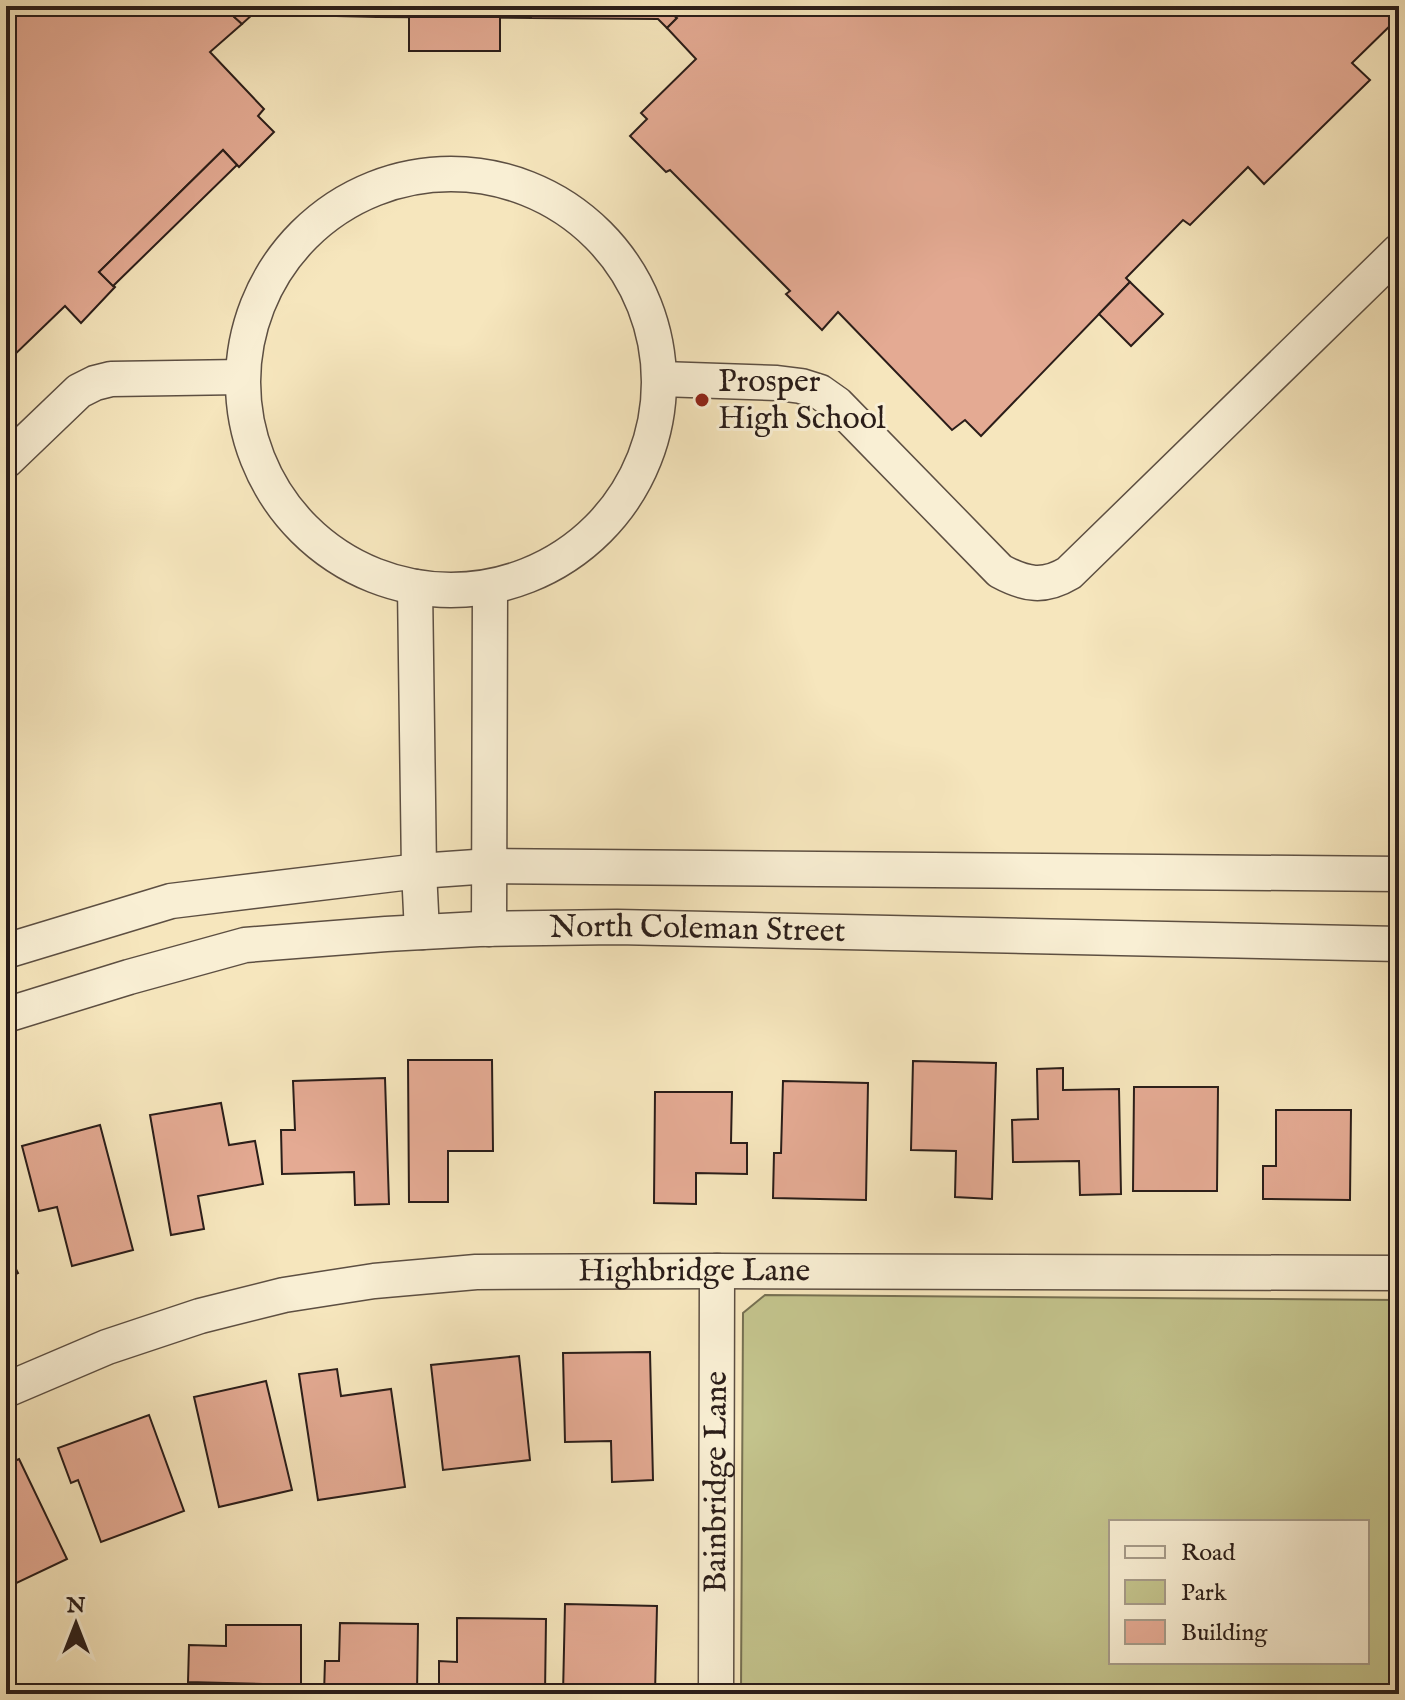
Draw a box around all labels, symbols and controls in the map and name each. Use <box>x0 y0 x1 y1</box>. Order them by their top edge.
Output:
place label: Prosper High School <box>718 362 886 440</box>
marker: Prosper High School <box>693 391 711 409</box>
street label: North Coleman Street <box>549 906 846 952</box>
street label: Highbridge Lane <box>578 1250 810 1292</box>
street label: Bainbridge Lane <box>696 1371 737 1593</box>
legend <box>1109 1520 1369 1664</box>
text: Road <box>1181 1538 1235 1569</box>
text: Park <box>1181 1578 1227 1609</box>
north arrow <box>36 1584 116 1664</box>
text: N <box>65 1592 86 1620</box>
text: Building <box>1181 1618 1268 1649</box>

